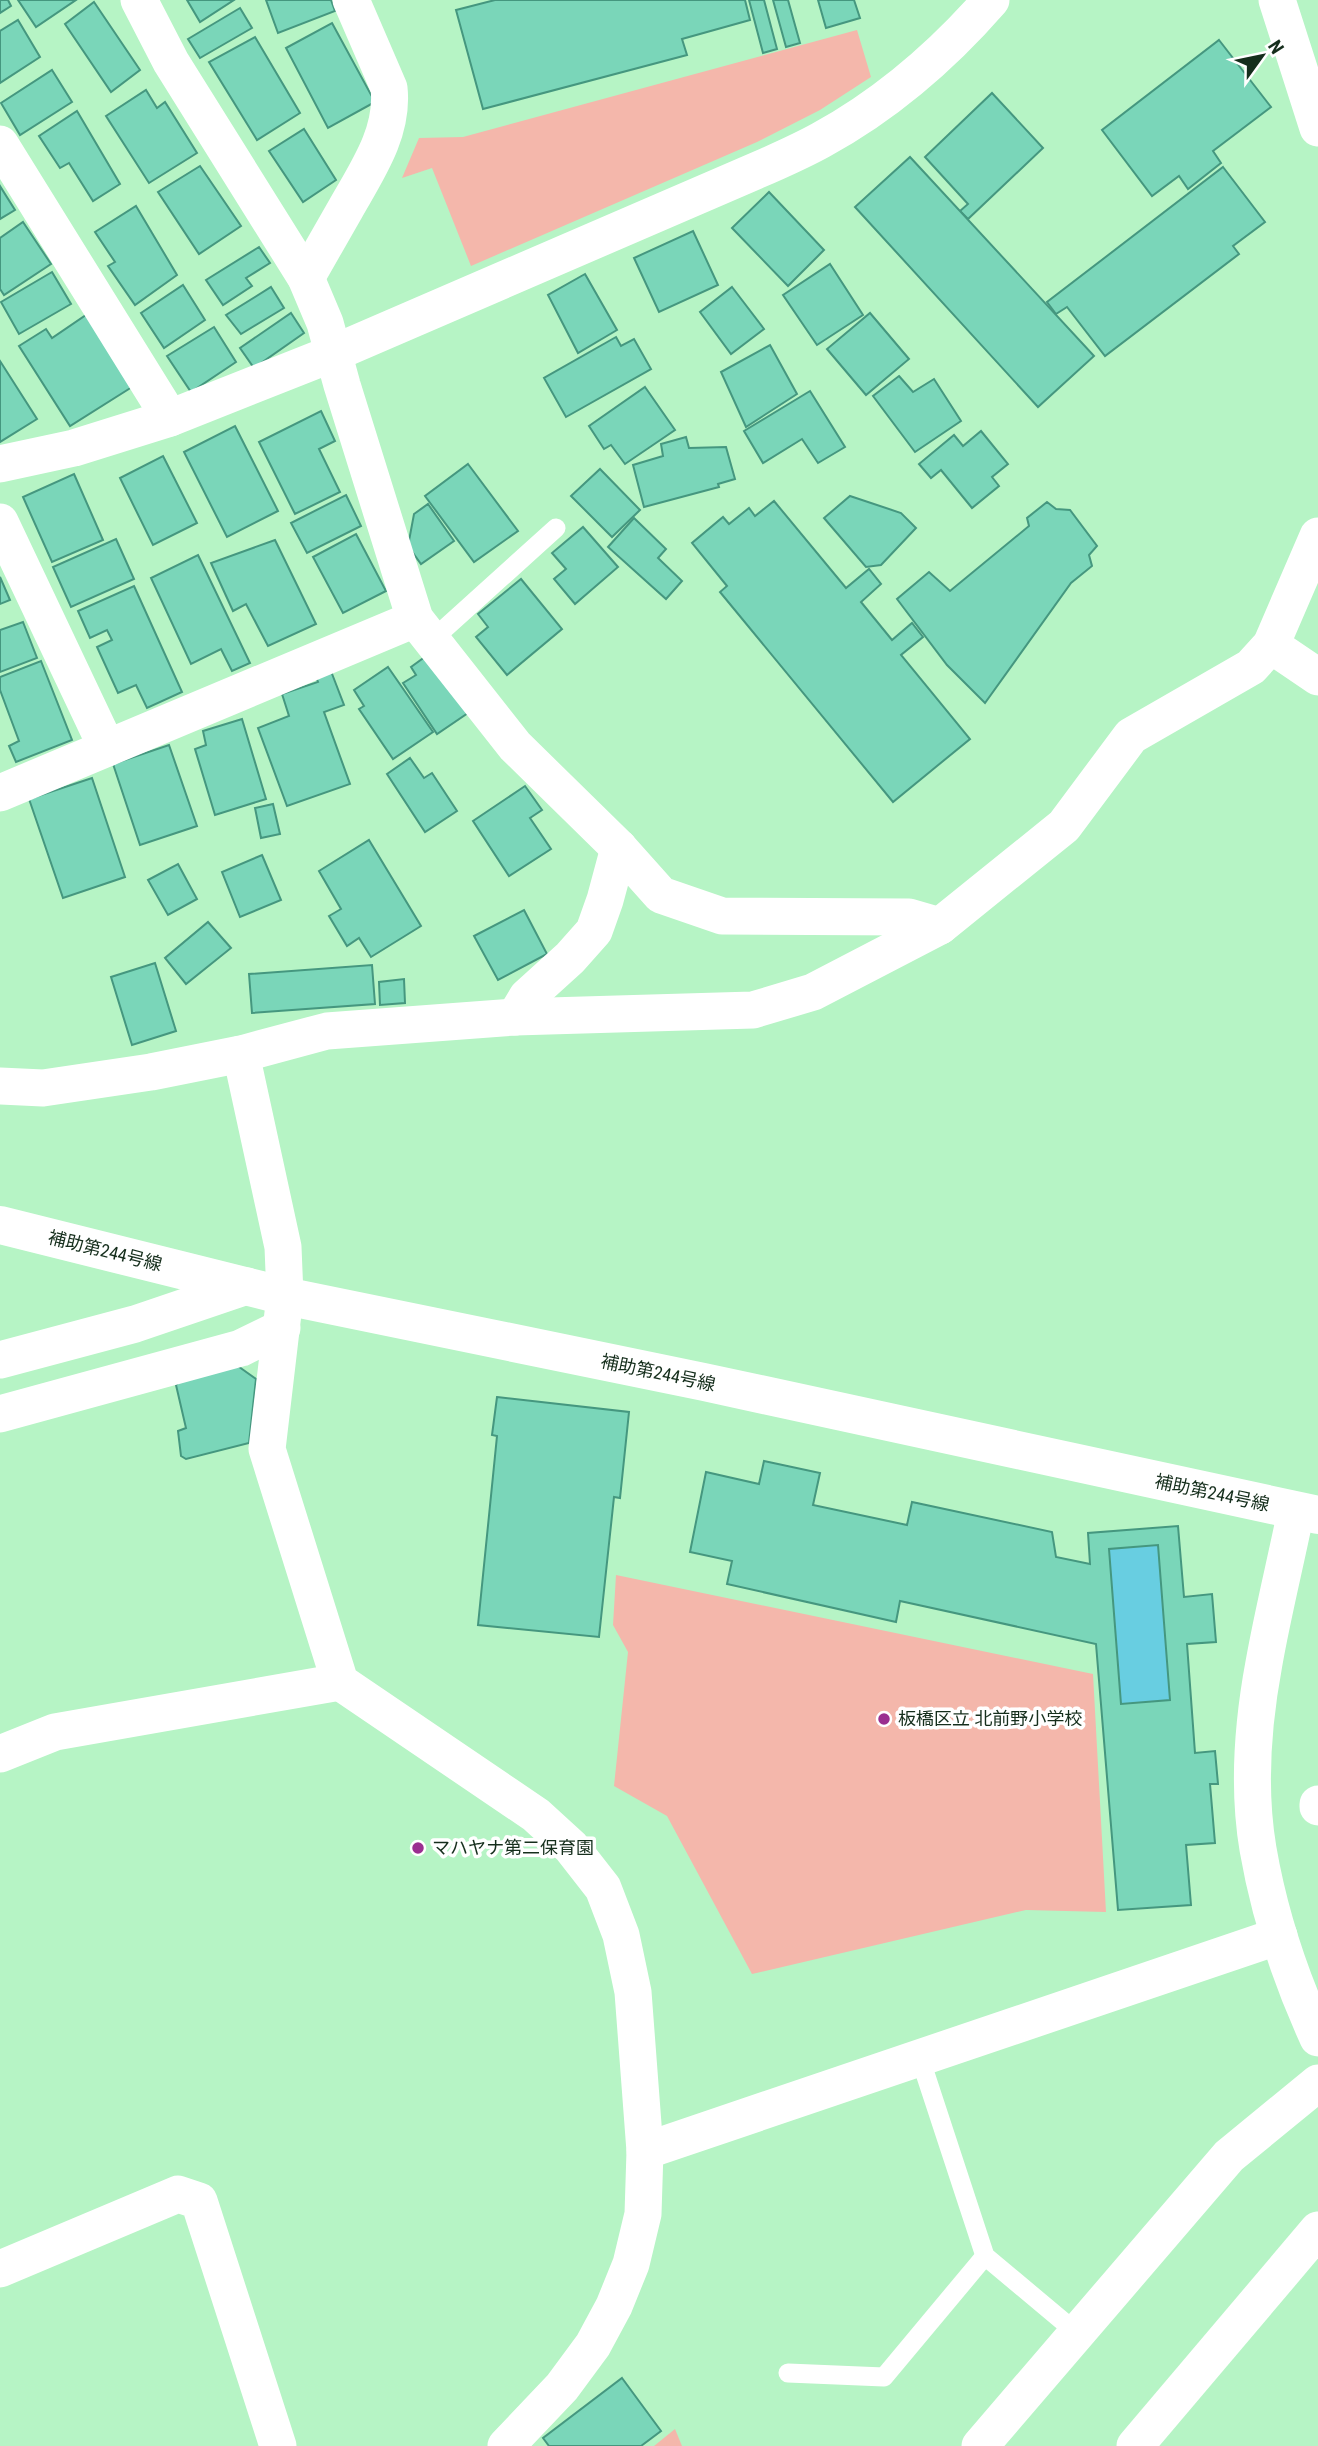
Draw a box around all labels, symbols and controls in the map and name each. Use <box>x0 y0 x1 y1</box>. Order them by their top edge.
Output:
north arrow <box>1227 21 1297 91</box>
text: N <box>1263 36 1289 58</box>
street label: 補助第244号線 <box>46 1226 164 1275</box>
street label: 補助第244号線 <box>599 1350 717 1395</box>
street label: 補助第244号線 <box>1153 1470 1271 1515</box>
place label: 板橋区立 北前野小学校 <box>898 1708 1082 1729</box>
marker: 板橋区立 北前野小学校 <box>876 1711 892 1727</box>
place label: マハヤナ第二保育園 <box>432 1837 594 1858</box>
marker: マハヤナ第二保育園 <box>410 1840 426 1856</box>

